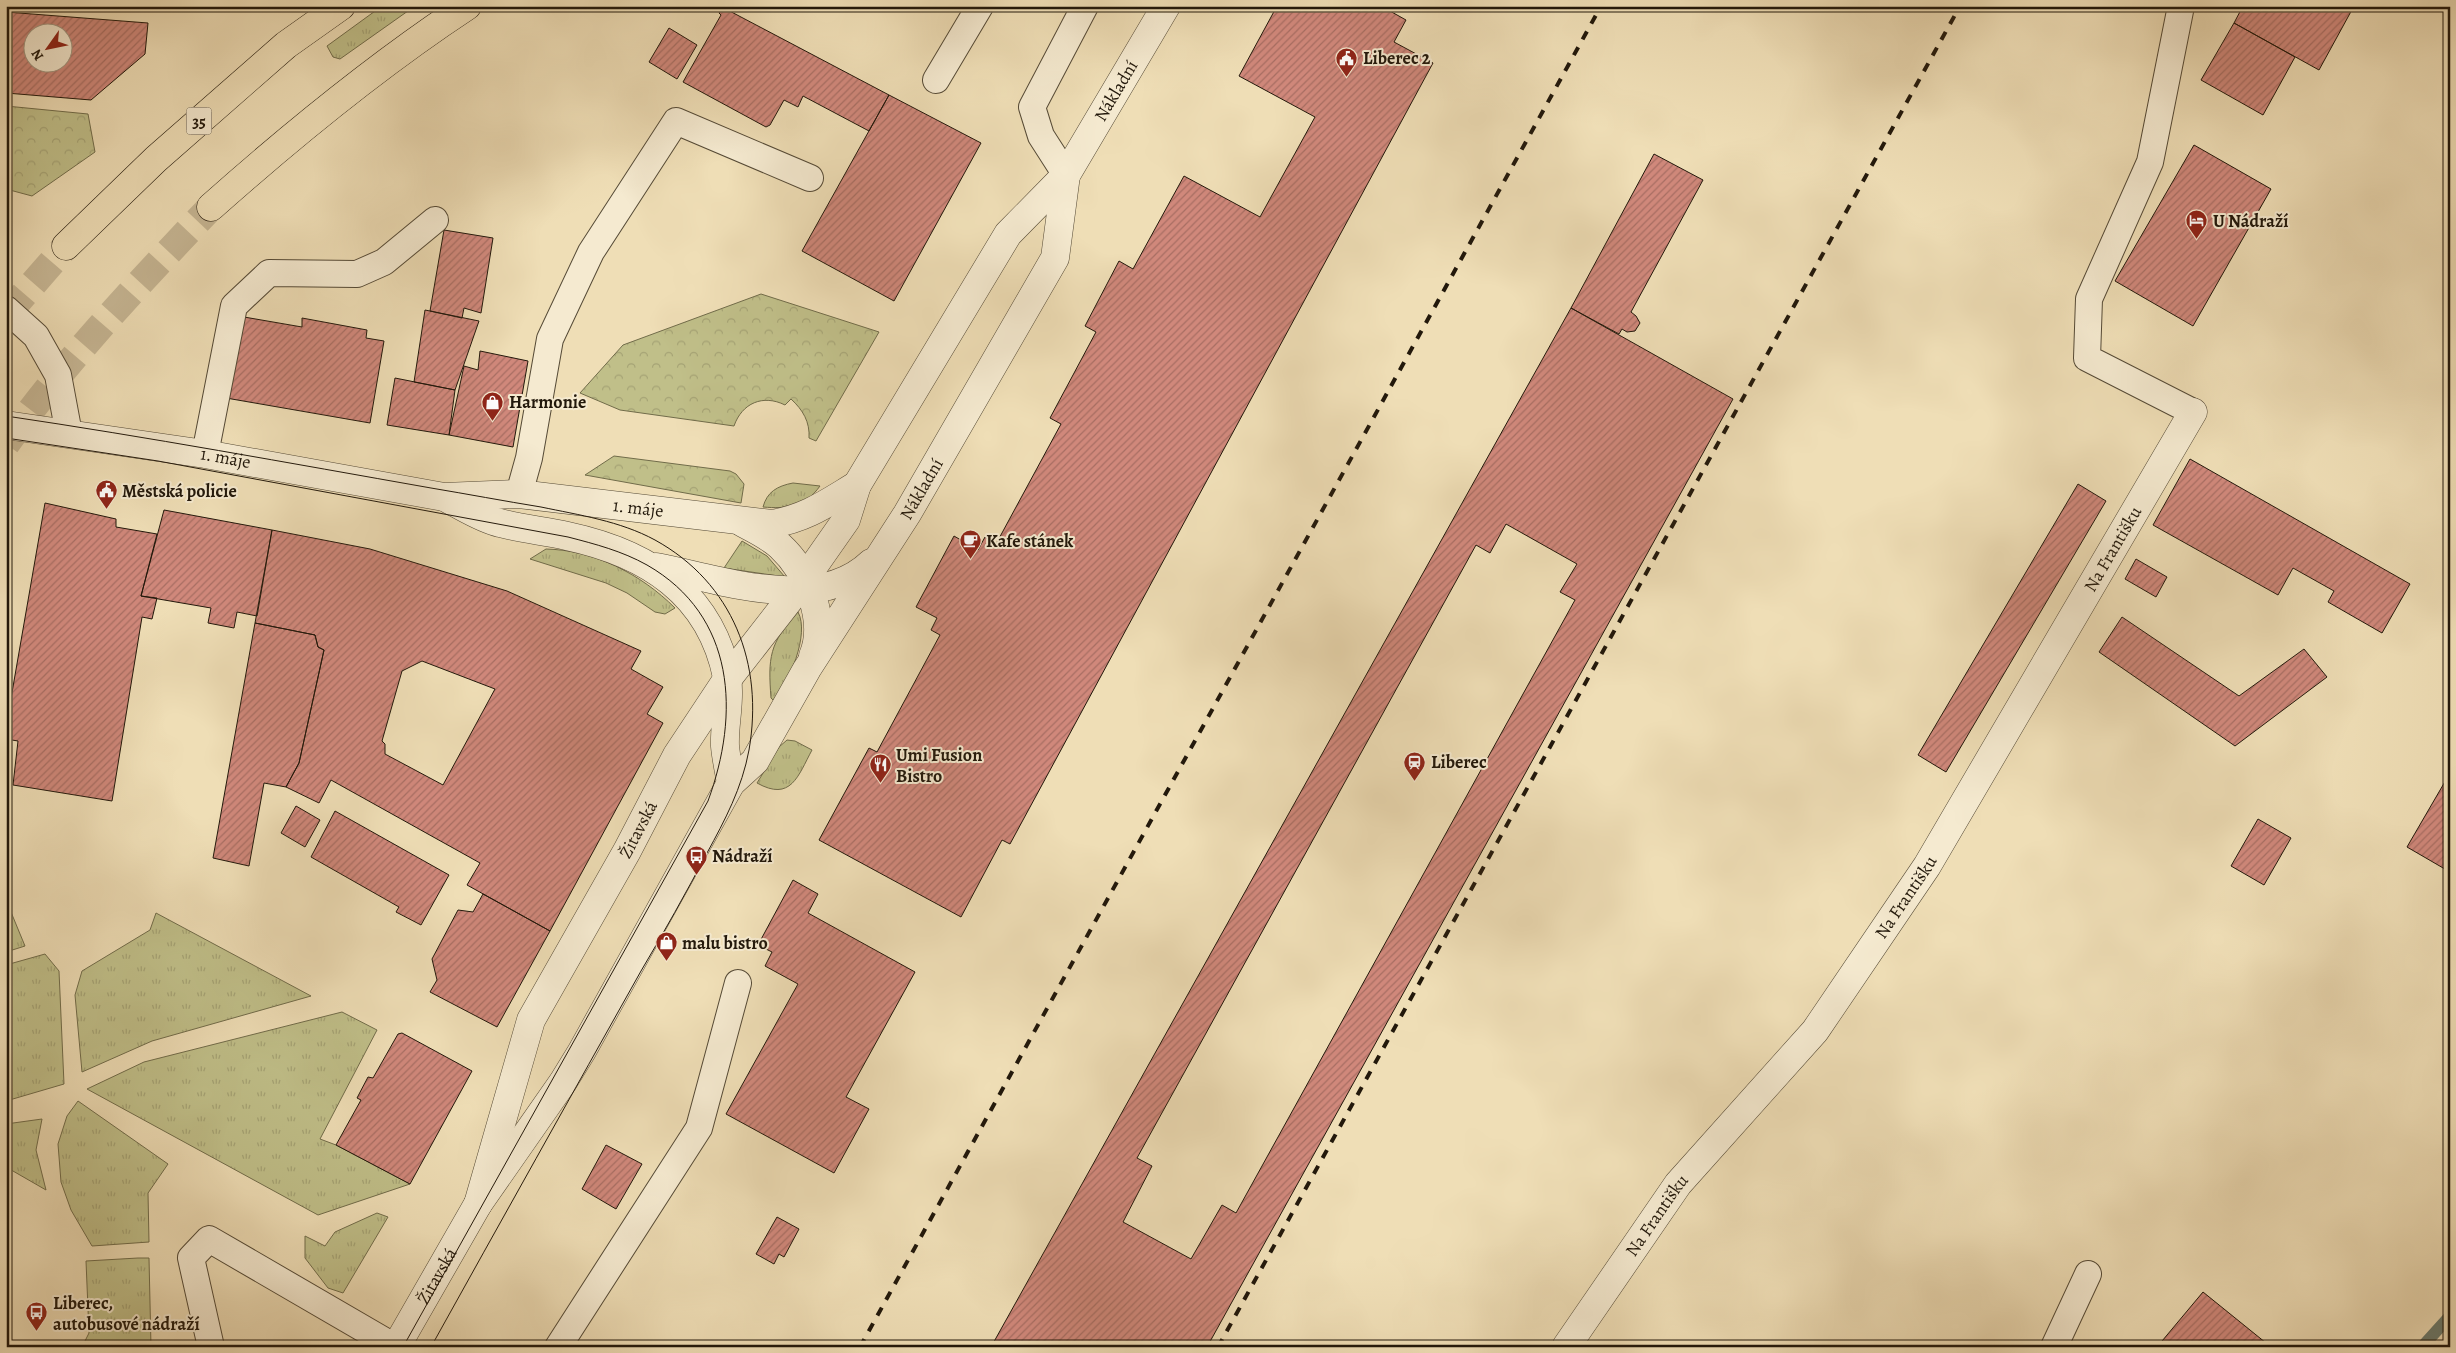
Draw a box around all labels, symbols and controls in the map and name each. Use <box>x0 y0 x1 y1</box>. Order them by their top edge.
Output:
north arrow <box>22 22 72 72</box>
text: N <box>27 45 48 64</box>
public building icon: Liberec 2 <box>1335 46 1359 77</box>
place label: Liberec 2 <box>1363 46 1431 70</box>
street label: Nákladní <box>1088 56 1143 126</box>
road number: 35 <box>186 108 212 134</box>
hotel icon: U Nádraží <box>2185 209 2209 240</box>
place label: U Nádraží <box>2213 209 2288 233</box>
shop icon: Harmonie <box>481 390 505 421</box>
place label: Harmonie <box>509 390 586 414</box>
street label: 1. máje <box>199 441 253 474</box>
street label: Nákladní <box>894 454 949 524</box>
public building icon: Městská policie <box>94 479 118 510</box>
place label: Městská policie <box>122 479 237 503</box>
street label: 1. máje <box>612 493 665 523</box>
street label: Na Františku <box>2078 502 2147 596</box>
cafe icon: Kafe stánek <box>958 529 982 560</box>
place label: Kafe stánek <box>986 529 1074 553</box>
place label: Umi Fusion Bistro <box>896 743 982 788</box>
station icon: Liberec <box>1403 750 1427 781</box>
place label: Liberec <box>1431 750 1487 774</box>
restaurant icon: Umi Fusion Bistro <box>868 753 892 784</box>
street label: Žitavská <box>613 796 663 863</box>
bus stop icon: Nádraží <box>684 844 708 875</box>
place label: Nádraží <box>712 844 773 868</box>
street label: Na Františku <box>1869 851 1943 943</box>
shop icon: malu bistro <box>654 931 678 962</box>
place label: malu bistro <box>682 931 768 955</box>
street label: Na Františku <box>1620 1168 1694 1261</box>
street label: Žitavská <box>411 1243 463 1309</box>
place label: Liberec, autobusové nádraží <box>53 1291 200 1336</box>
bus stop icon: Liberec, autobusové nádraží <box>25 1301 49 1332</box>

